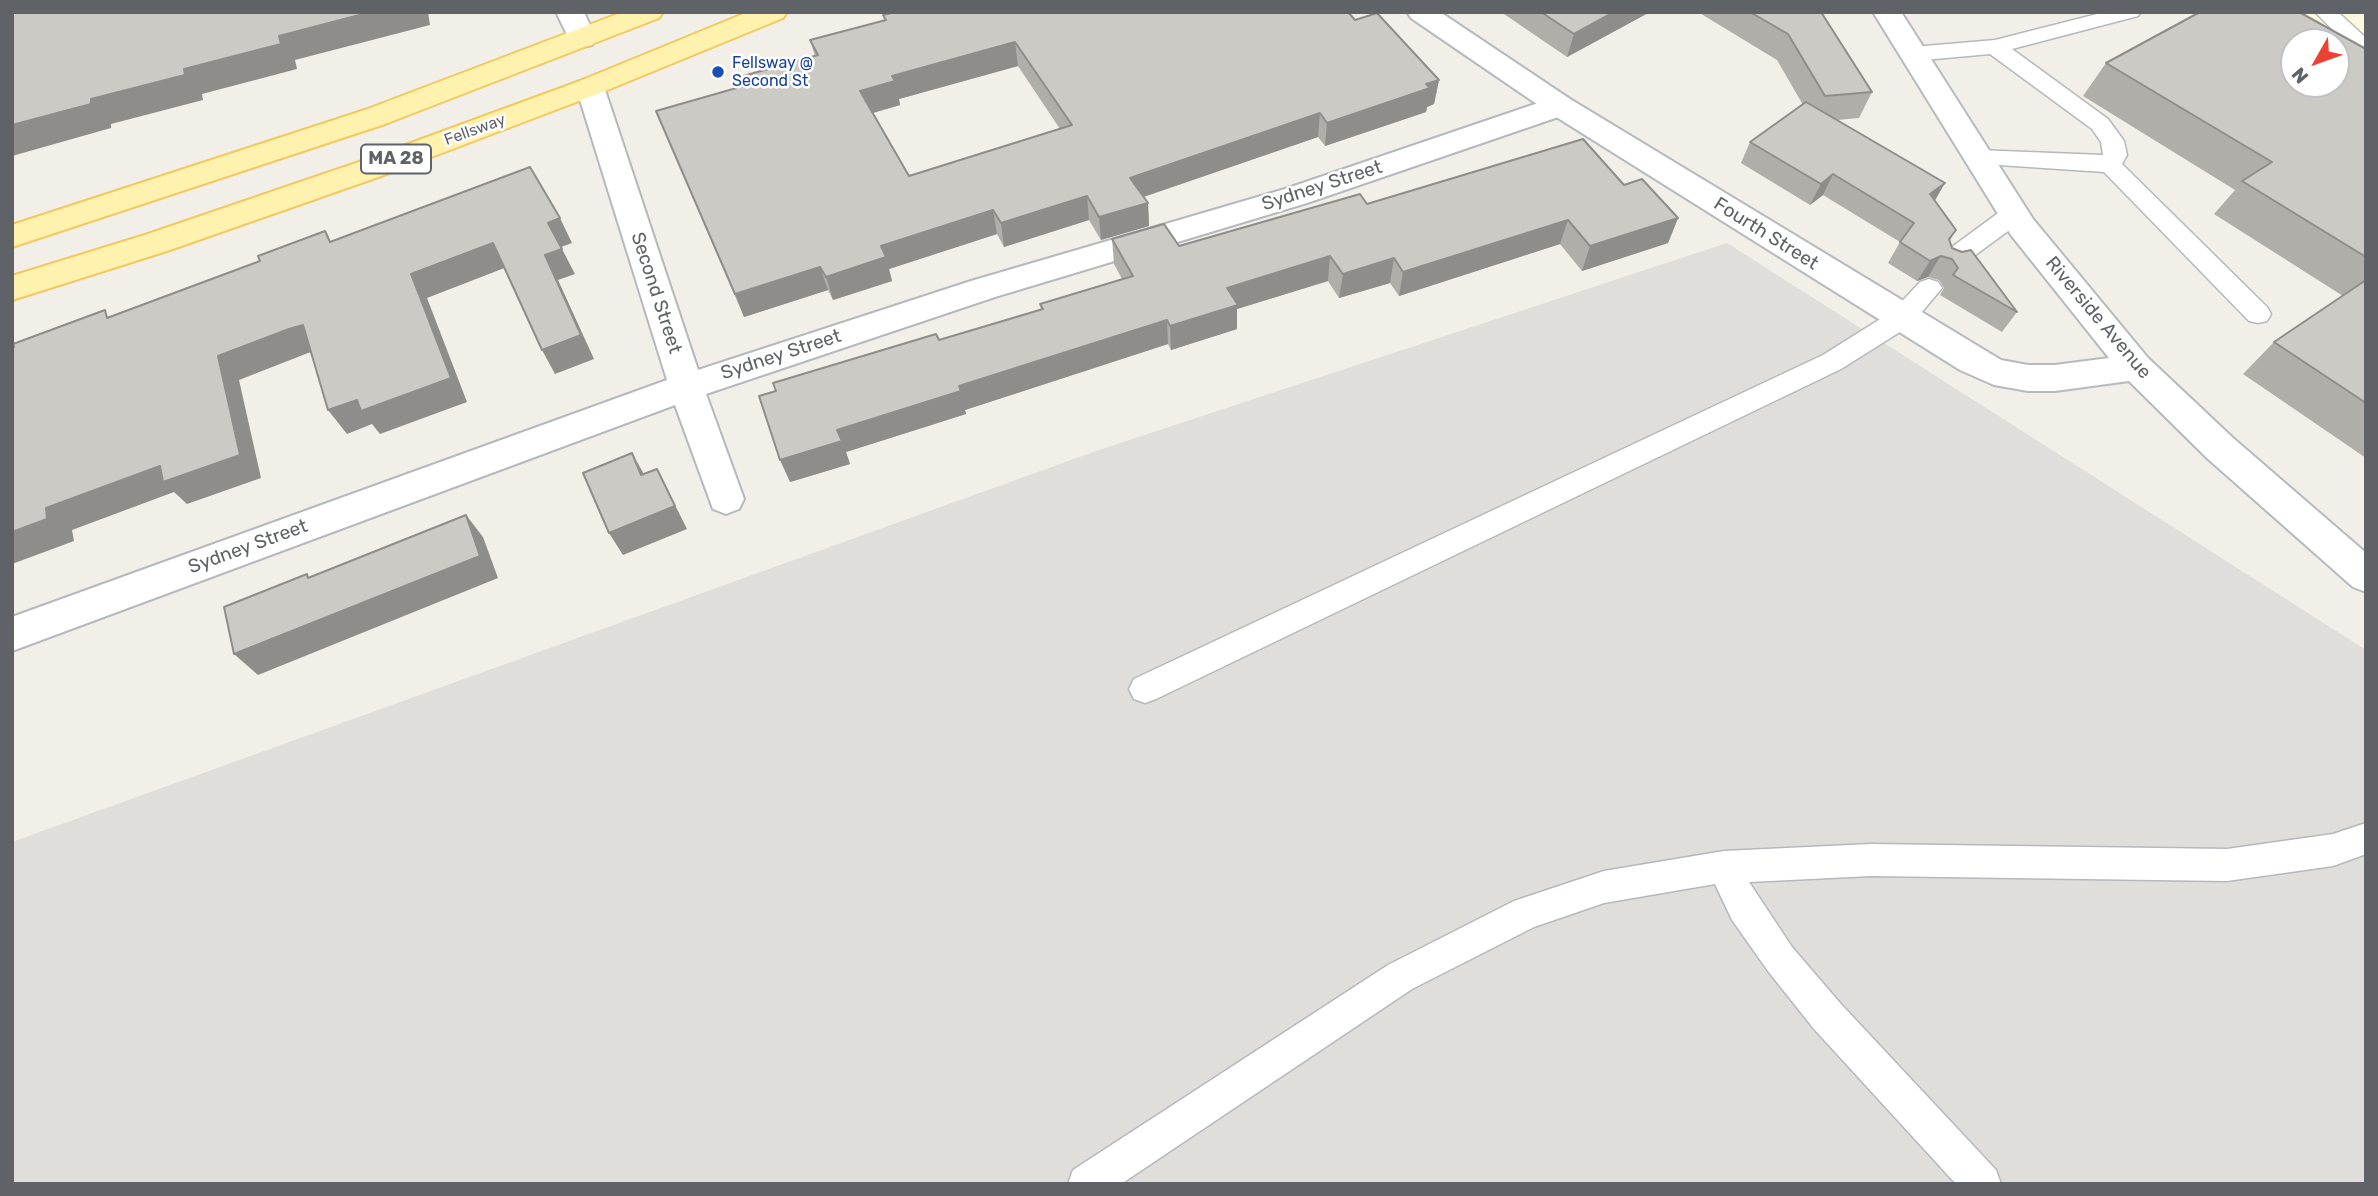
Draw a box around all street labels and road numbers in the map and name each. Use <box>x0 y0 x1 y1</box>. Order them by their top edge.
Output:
street label: Fellsway <box>442 110 508 150</box>
road number: MA 28 <box>361 144 431 174</box>
street label: Sydney Street <box>1259 156 1385 216</box>
street label: Fourth Street <box>1709 193 1823 275</box>
street label: Second Street <box>626 229 686 357</box>
street label: Riverside Avenue <box>2040 252 2156 384</box>
street label: Sydney Street <box>718 325 844 385</box>
street label: Sydney Street <box>185 515 311 579</box>

